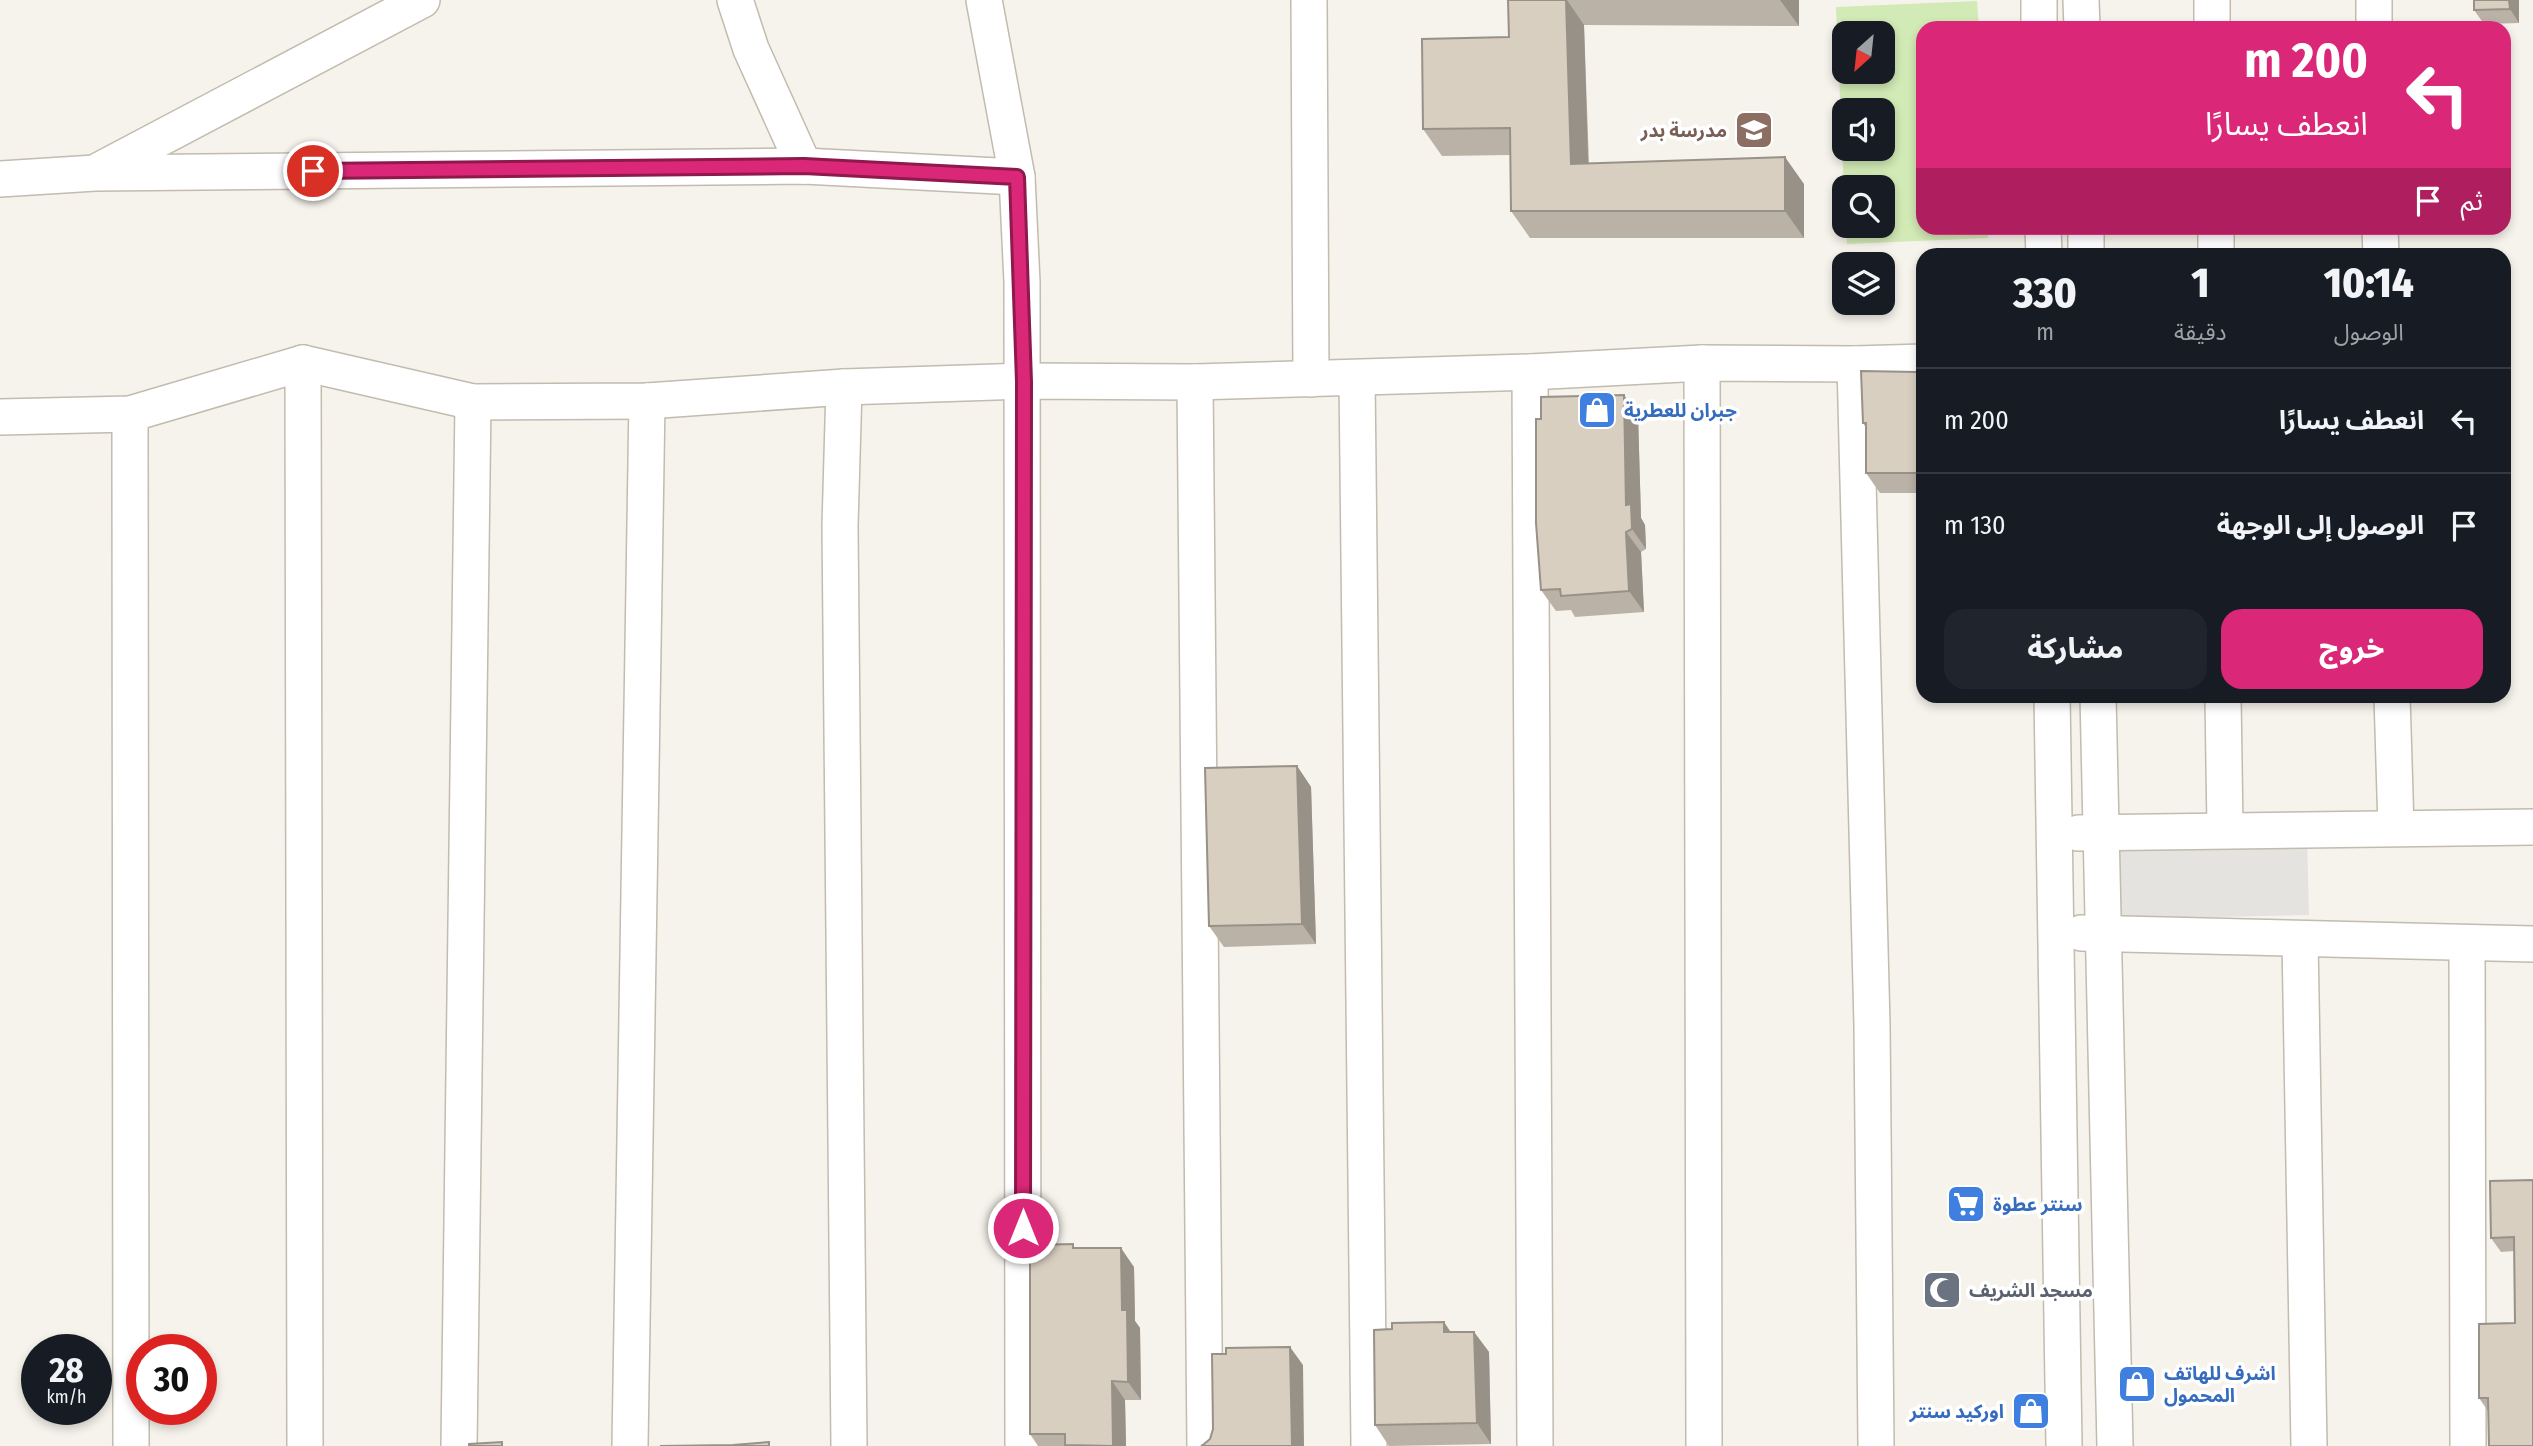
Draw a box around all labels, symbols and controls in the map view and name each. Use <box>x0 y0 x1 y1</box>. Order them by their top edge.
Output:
north arrow <box>1832 21 1895 84</box>
map controls <box>1832 21 1895 315</box>
text: 200 m <box>2244 31 2368 90</box>
icon: left <box>2392 49 2483 140</box>
button: sound <box>1832 98 1895 161</box>
text: انعطف يسارًا <box>2205 105 2368 143</box>
school or university icon: مدرسة بدر <box>1733 109 1775 151</box>
place label: مدرسة بدر <box>1640 119 1727 142</box>
pin <box>283 141 343 201</box>
icon: arrive <box>294 152 332 190</box>
button: search <box>1832 175 1895 238</box>
icon: arrive <box>2409 182 2447 220</box>
text: ثم <box>2461 186 2483 217</box>
button: layers <box>1832 252 1895 315</box>
text: 1 <box>2191 258 2209 308</box>
text: 10:14 <box>2324 258 2414 308</box>
text: 330 <box>2013 268 2077 318</box>
text: m <box>2036 318 2054 346</box>
text: دقيقة <box>2174 318 2227 346</box>
text: الوصول <box>2334 318 2404 346</box>
shop icon: جبران للعطرية <box>1576 389 1618 431</box>
place label: جبران للعطرية <box>1624 399 1737 422</box>
icon: left <box>2445 402 2483 440</box>
text: 200 m <box>1944 405 2009 436</box>
text: انعطف يسارًا <box>2279 405 2424 436</box>
icon: arrive <box>2445 507 2483 545</box>
text: 130 m <box>1944 510 2006 541</box>
text: الوصول إلى الوجهة <box>2217 510 2424 541</box>
button: مشاركة <box>1944 609 2207 689</box>
button: خروج <box>2221 609 2483 689</box>
supermarket icon: سنتر عطوة <box>1945 1183 1987 1225</box>
position arrow <box>986 1191 1060 1265</box>
place label: سنتر عطوة <box>1993 1193 2083 1216</box>
mosque icon: مسجد الشريف <box>1921 1269 1963 1311</box>
place label: مسجد الشريف <box>1969 1279 2093 1302</box>
speed limit sign: 30 <box>126 1334 217 1425</box>
text: 28 <box>49 1349 84 1391</box>
place label: اشرف للهاتف المحمول <box>2164 1362 2276 1407</box>
shop icon: اشرف للهاتف المحمول <box>2116 1363 2158 1405</box>
text: km/h <box>46 1386 87 1408</box>
shop icon: اوركيد سنتر <box>2010 1390 2052 1432</box>
place label: اوركيد سنتر <box>1908 1400 2004 1423</box>

